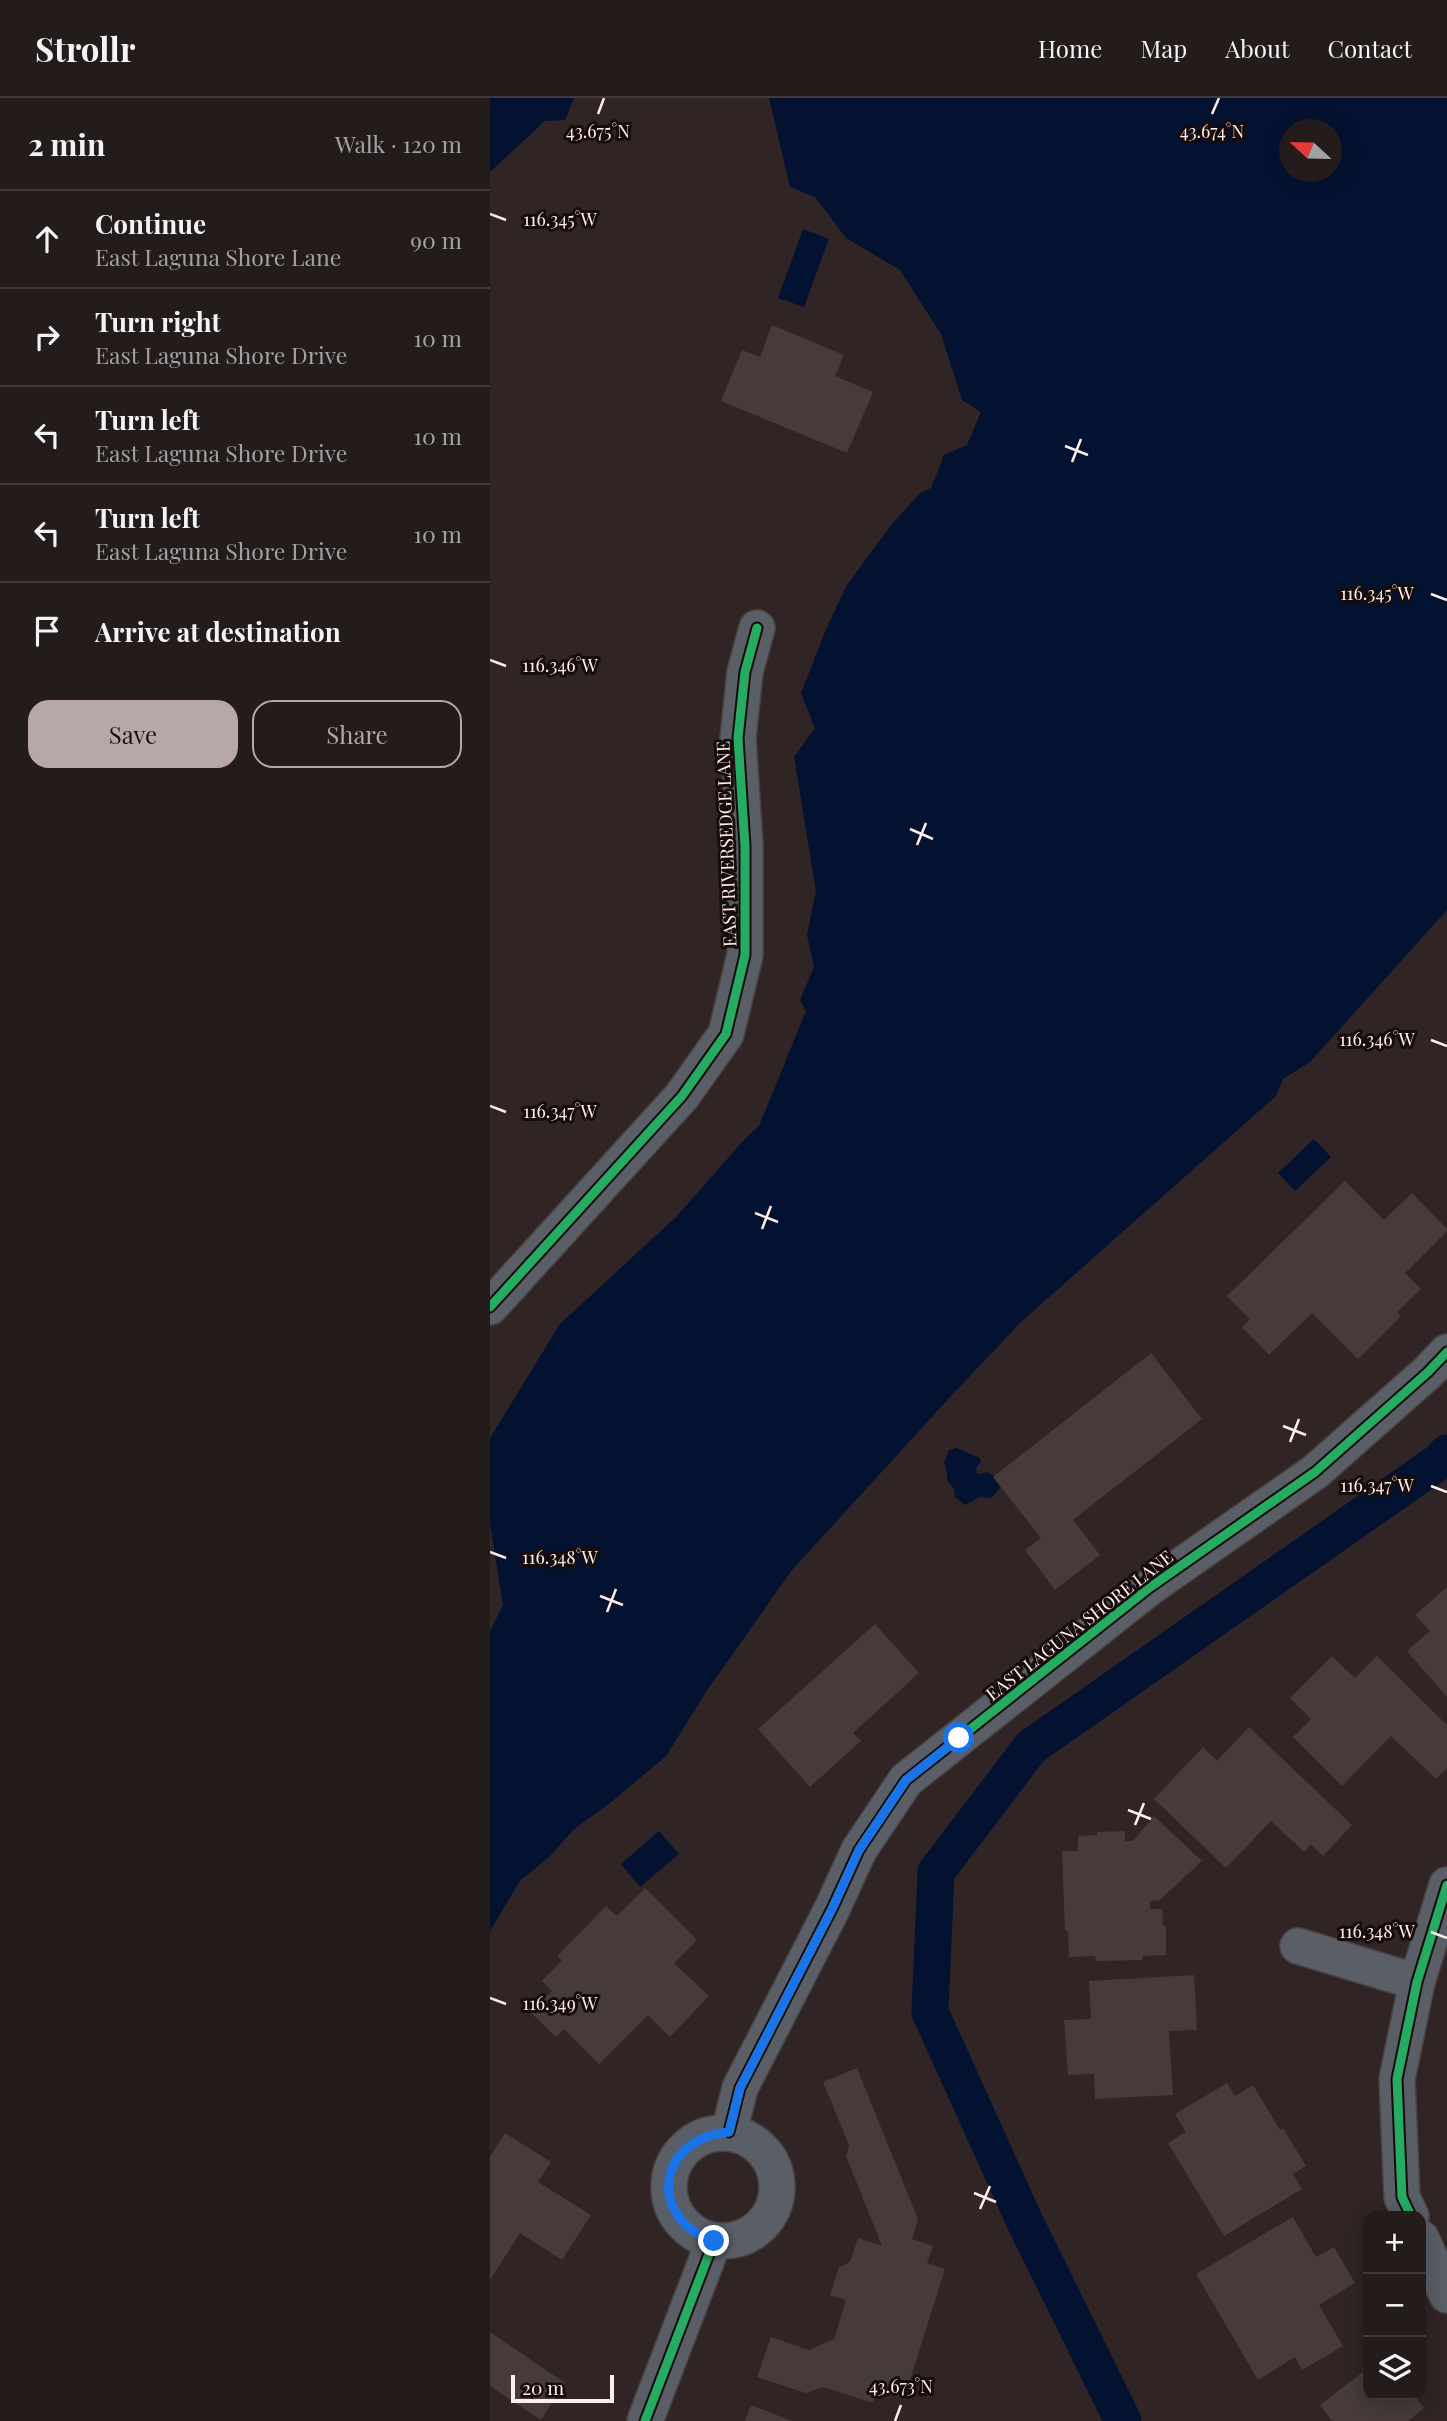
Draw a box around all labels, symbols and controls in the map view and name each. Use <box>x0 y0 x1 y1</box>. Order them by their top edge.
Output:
text: Strollr <box>35 26 135 70</box>
text: Home <box>1038 32 1102 64</box>
text: Map <box>1140 32 1187 64</box>
text: About <box>1225 32 1289 64</box>
text: Contact <box>1327 32 1412 64</box>
text: 43.675°N <box>566 119 630 143</box>
text: 43.674°N <box>1180 119 1244 143</box>
north arrow <box>1279 119 1342 182</box>
text: 2 min <box>28 124 105 164</box>
text: Walk · 120 m <box>335 128 462 159</box>
text: Continue <box>95 206 206 241</box>
text: 116.345°W <box>523 207 598 231</box>
icon: ahead <box>28 220 66 258</box>
text: 90 m <box>410 224 462 255</box>
text: East Laguna Shore Lane <box>95 241 341 272</box>
text: Turn right <box>95 304 221 339</box>
icon: right <box>28 318 66 356</box>
text: 10 m <box>414 322 462 353</box>
text: East Laguna Shore Drive <box>95 339 347 370</box>
text: Turn left <box>95 402 200 437</box>
icon: left <box>28 416 66 454</box>
text: 10 m <box>414 420 462 451</box>
text: East Laguna Shore Drive <box>95 437 347 468</box>
text: Turn left <box>95 500 200 535</box>
icon: left <box>28 514 66 552</box>
text: 10 m <box>414 518 462 549</box>
text: East Laguna Shore Drive <box>95 535 347 566</box>
text: 116.345°W <box>1340 581 1415 605</box>
icon: arrive <box>28 612 66 650</box>
text: Arrive at destination <box>95 614 341 649</box>
text: 116.346°W <box>522 653 598 677</box>
button: Save <box>28 700 238 768</box>
button: Share <box>252 700 462 768</box>
street label: EAST RIVERSEDGE LANE <box>710 741 742 947</box>
text: 116.346°W <box>1339 1027 1415 1051</box>
text: 116.347°W <box>523 1099 597 1123</box>
text: 116.347°W <box>1340 1473 1414 1497</box>
street label: EAST LAGUNA SHORE LANE <box>981 1544 1177 1706</box>
text: 116.348°W <box>522 1545 599 1569</box>
route start <box>943 1722 974 1753</box>
text: 116.348°W <box>1339 1919 1416 1943</box>
text: 116.349°W <box>522 1991 598 2015</box>
map controls <box>1363 2211 1426 2400</box>
button: + <box>1363 2211 1426 2274</box>
route end <box>698 2225 729 2256</box>
button: − <box>1363 2274 1426 2337</box>
button: layers <box>1363 2337 1426 2400</box>
scale bar <box>511 2372 614 2404</box>
text: 20 m <box>522 2374 564 2400</box>
text: 43.673°N <box>869 2374 933 2398</box>

